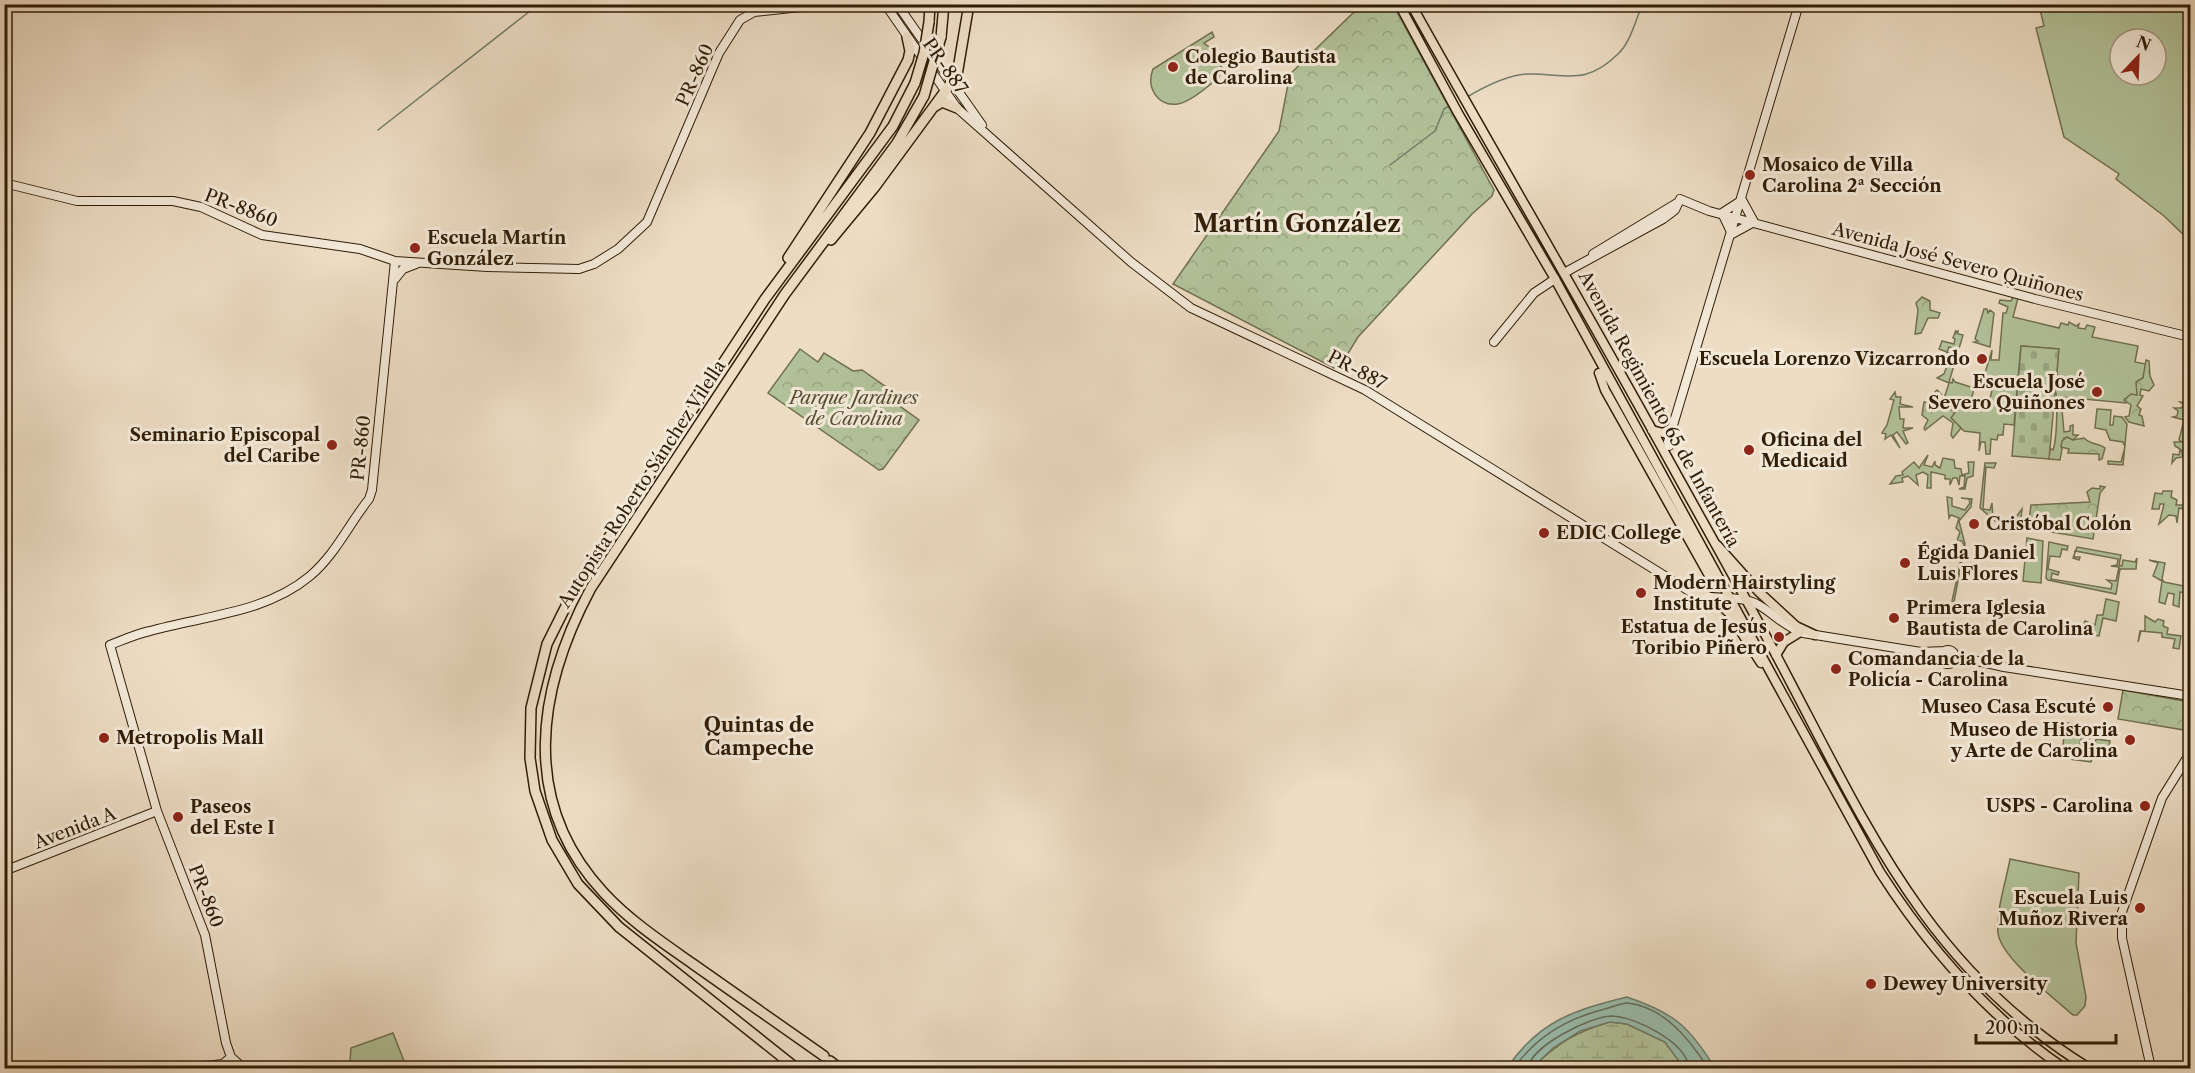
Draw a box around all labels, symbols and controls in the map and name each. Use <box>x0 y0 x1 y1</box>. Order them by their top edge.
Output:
north arrow <box>2108 27 2168 87</box>
text: N <box>2134 31 2154 55</box>
street label: PR-887 <box>918 34 972 98</box>
street label: PR-860 <box>672 40 718 110</box>
place label: Colegio Bautista de Carolina <box>1185 46 1337 89</box>
marker: Colegio Bautista de Carolina <box>1166 60 1180 74</box>
place label: Mosaico de Villa Carolina 2ª Sección <box>1762 154 1942 197</box>
marker: Mosaico de Villa Carolina 2ª Sección <box>1743 168 1757 182</box>
street label: PR-8860 <box>201 184 281 232</box>
district label: Martín González <box>1193 209 1401 238</box>
street label: Avenida José Severo Quiñones <box>1829 218 2086 306</box>
place label: Escuela Martín González <box>427 227 567 270</box>
marker: Escuela Martín González <box>408 241 422 255</box>
street label: Avenida Regimiento 65 de Infantería <box>1573 266 1745 551</box>
street label: PR-887 <box>1324 345 1390 395</box>
place label: Escuela Lorenzo Vizcarrondo <box>1699 348 1970 370</box>
marker: Escuela Lorenzo Vizcarrondo <box>1975 352 1989 366</box>
street label: Autopista Roberto Sánchez Vilella <box>553 356 731 613</box>
place label: Escuela José Severo Quiñones <box>1928 371 2085 414</box>
marker: Escuela José Severo Quiñones <box>2090 385 2104 399</box>
park label: Parque Jardines de Carolina <box>788 387 919 430</box>
street label: PR-860 <box>347 414 375 482</box>
place label: Seminario Episcopal del Caribe <box>129 424 320 467</box>
place label: Oficina del Medicaid <box>1761 429 1862 472</box>
marker: Seminario Episcopal del Caribe <box>325 438 339 452</box>
marker: Oficina del Medicaid <box>1742 443 1756 457</box>
place label: Cristóbal Colón <box>1986 513 2132 535</box>
marker: Cristóbal Colón <box>1967 517 1981 531</box>
place label: EDIC College <box>1556 522 1681 544</box>
marker: EDIC College <box>1537 526 1551 540</box>
place label: Égida Daniel Luis Flores <box>1917 541 2035 585</box>
marker: Égida Daniel Luis Flores <box>1898 556 1912 570</box>
place label: Modern Hairstyling Institute <box>1653 572 1836 615</box>
marker: Modern Hairstyling Institute <box>1634 586 1648 600</box>
place label: Primera Iglesia Bautista de Carolina <box>1906 597 2094 640</box>
marker: Primera Iglesia Bautista de Carolina <box>1887 611 1901 625</box>
place label: Estatua de Jesús Toribio Piñero <box>1621 616 1767 659</box>
marker: Estatua de Jesús Toribio Piñero <box>1772 630 1786 644</box>
place label: Comandancia de la Policía - Carolina <box>1848 648 2025 691</box>
marker: Comandancia de la Policía - Carolina <box>1829 662 1843 676</box>
place label: Museo Casa Escuté <box>1921 696 2096 718</box>
marker: Museo Casa Escuté <box>2101 700 2115 714</box>
district label: Quintas de Campeche <box>704 713 814 760</box>
place label: Museo de Historia y Arte de Carolina <box>1950 719 2119 762</box>
place label: Metropolis Mall <box>116 727 264 749</box>
marker: Metropolis Mall <box>97 731 111 745</box>
marker: Museo de Historia y Arte de Carolina <box>2123 733 2137 747</box>
place label: USPS - Carolina <box>1986 795 2134 817</box>
place label: Paseos del Este I <box>190 796 275 839</box>
marker: USPS - Carolina <box>2138 799 2152 813</box>
street label: Avenida A <box>30 802 120 854</box>
marker: Paseos del Este I <box>171 810 185 824</box>
street label: PR-860 <box>184 861 228 931</box>
place label: Escuela Luis Muñoz Rivera <box>1998 887 2129 930</box>
marker: Escuela Luis Muñoz Rivera <box>2133 901 2147 915</box>
place label: Dewey University <box>1883 973 2048 995</box>
marker: Dewey University <box>1864 977 1878 991</box>
scale bar <box>1976 1007 2116 1045</box>
text: 200 m <box>1985 1017 2040 1039</box>

